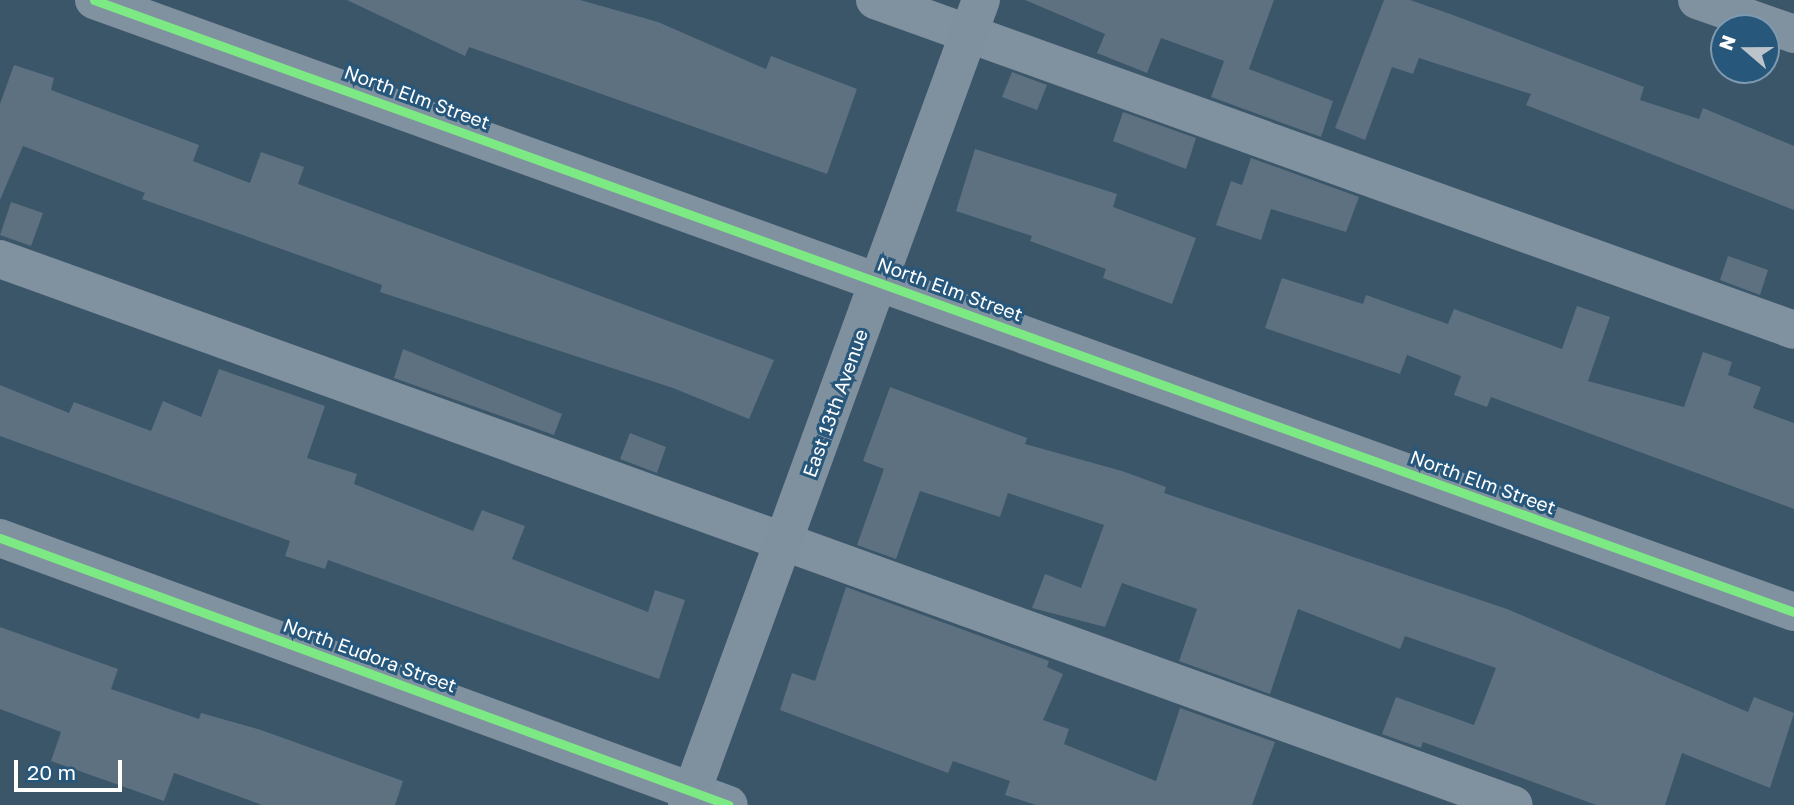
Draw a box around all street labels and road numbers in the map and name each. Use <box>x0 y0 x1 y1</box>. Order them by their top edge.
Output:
street label: North Elm Street <box>341 60 493 134</box>
street label: North Elm Street <box>874 252 1026 326</box>
street label: East 13th Avenue <box>798 326 872 480</box>
street label: North Elm Street <box>1407 445 1559 519</box>
street label: North Eudora Street <box>280 613 460 697</box>

